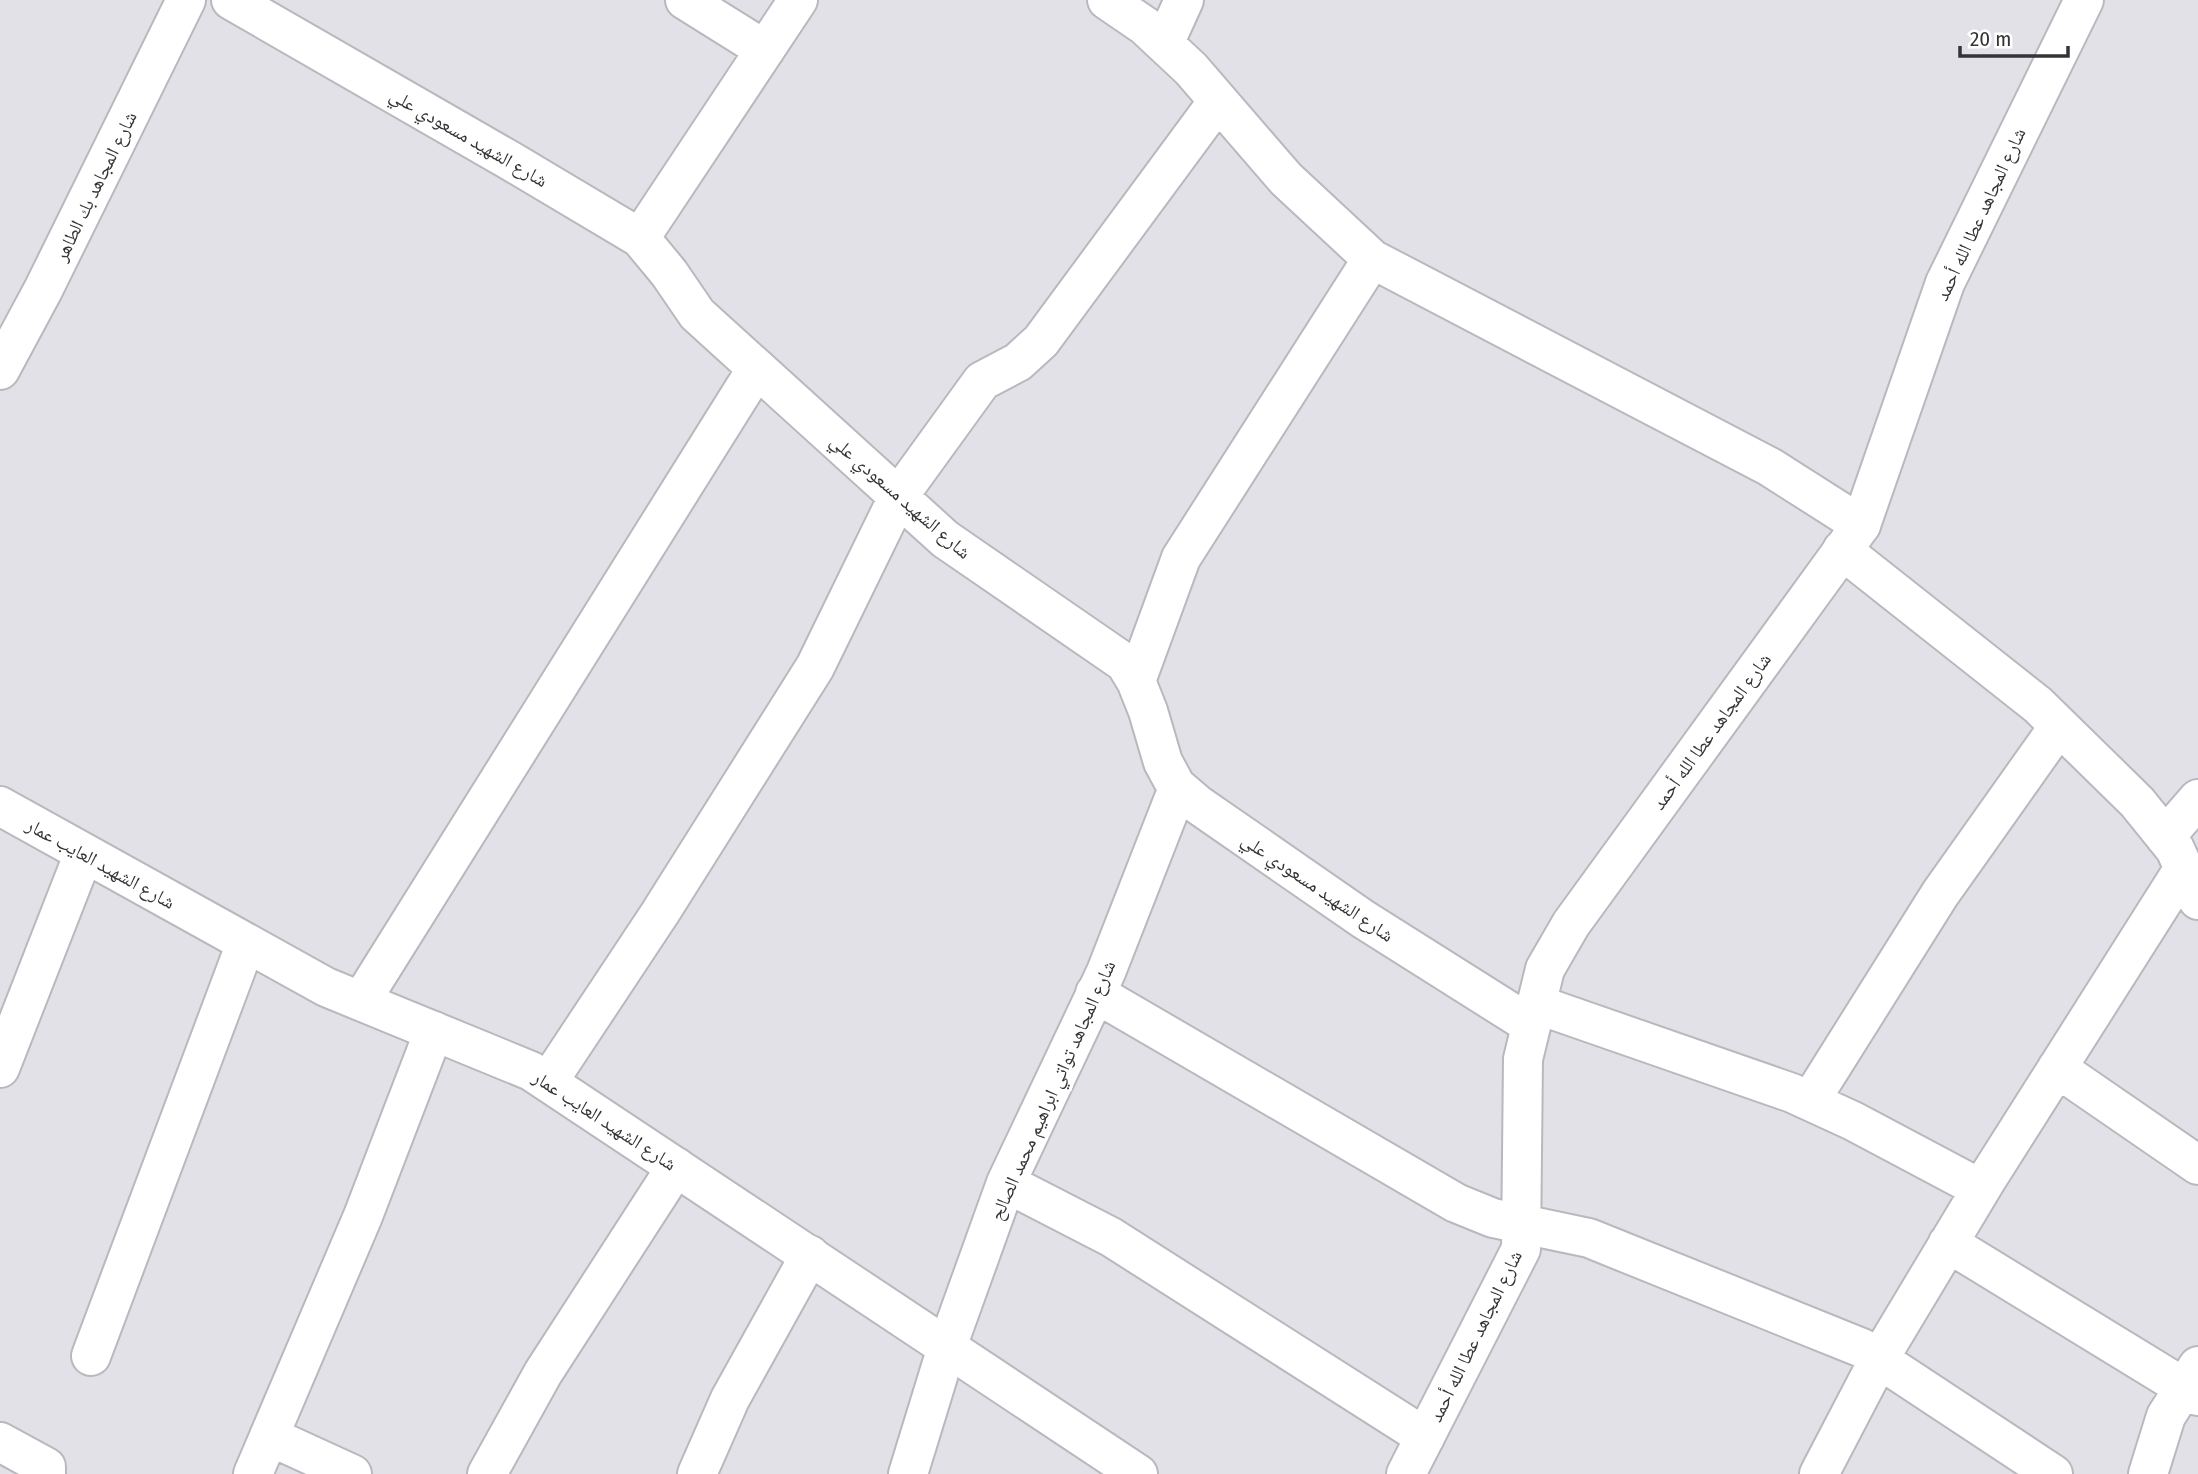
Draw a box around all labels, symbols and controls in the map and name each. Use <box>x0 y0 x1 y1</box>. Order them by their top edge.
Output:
scale bar <box>1960 14 2068 58</box>
text: 20 m <box>1970 26 2011 52</box>
street label: شارع الشهيد مسعودي علي <box>384 83 552 195</box>
street label: شارع المجاهد بك الطاهر <box>49 108 142 266</box>
street label: شارع المجاهد عطا الله أحمد <box>1930 124 2031 304</box>
street label: شارع الشهيد مسعودي علي <box>823 429 976 567</box>
street label: شارع المجاهد عطا الله أحمد <box>1647 648 1776 814</box>
street label: شارع الشهيد العايب عمار <box>21 813 179 914</box>
street label: شارع الشهيد مسعودي علي <box>1235 828 1398 950</box>
street label: شارع المجاهد تواتي ابراهيم محمد الصالح <box>985 957 1124 1225</box>
street label: شارع الشهيد العايب عمار <box>528 1065 681 1175</box>
street label: شارع المجاهد عطا الله أحمد <box>1424 1247 1527 1426</box>

